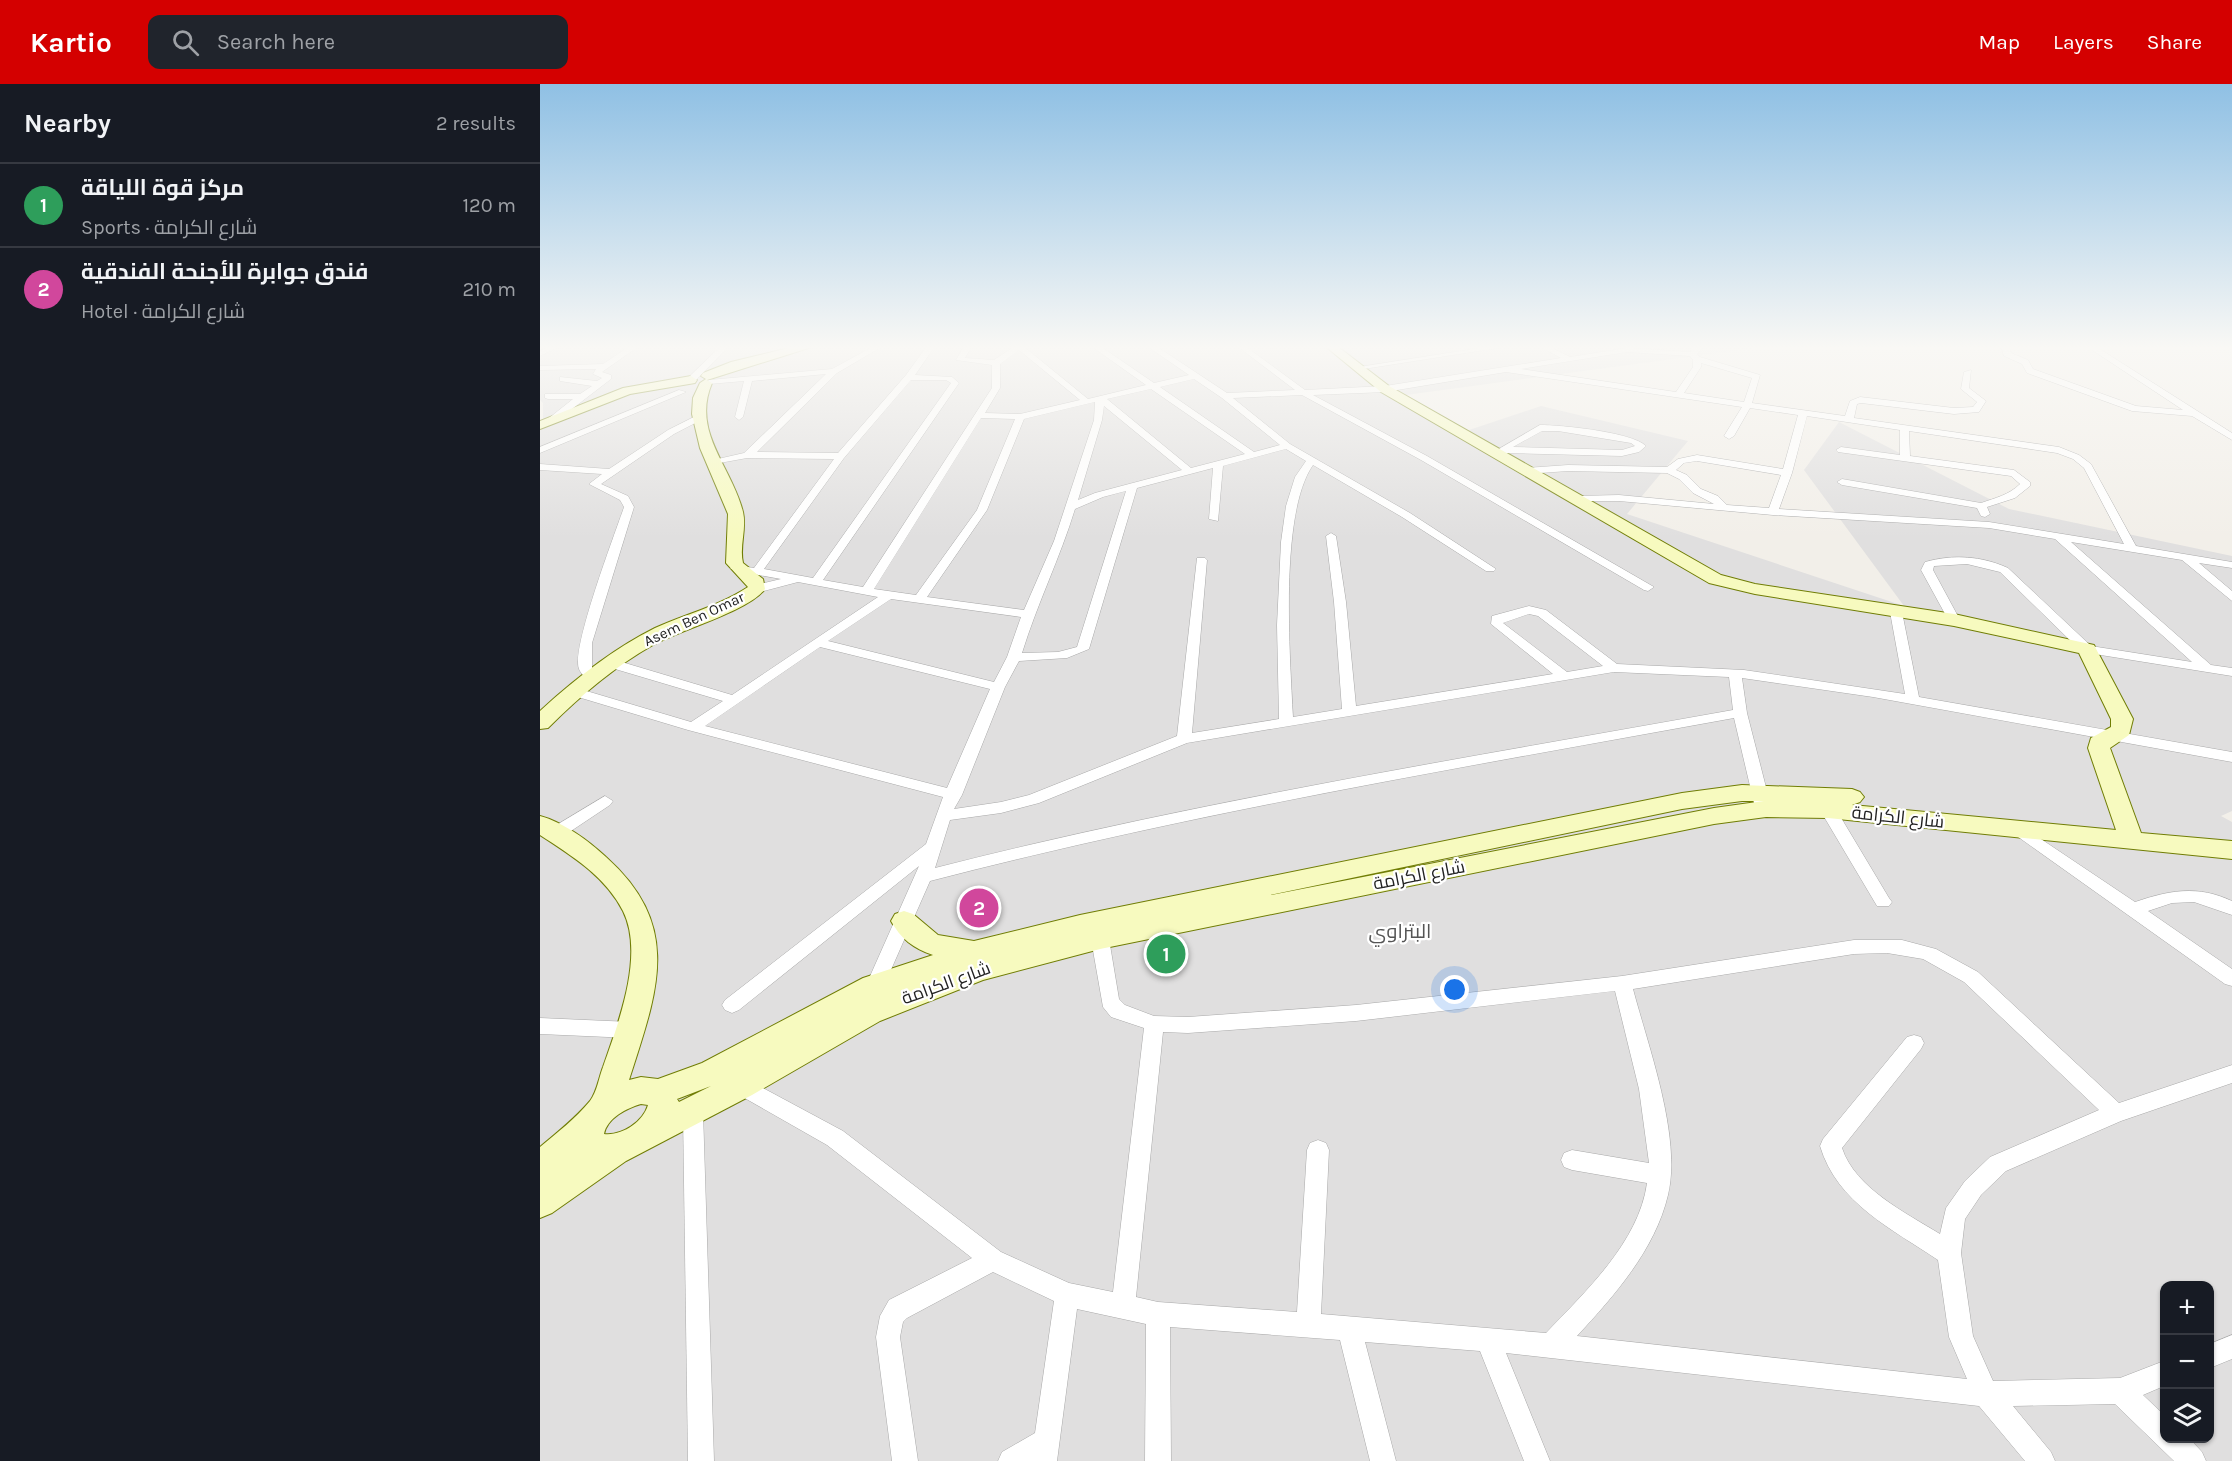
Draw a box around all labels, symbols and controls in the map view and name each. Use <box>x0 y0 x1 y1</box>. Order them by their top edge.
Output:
search box <box>148 15 568 69</box>
text: Kartio <box>30 26 112 59</box>
icon: search <box>169 26 202 59</box>
text: Search here <box>217 29 335 55</box>
text: Map <box>1978 30 2020 54</box>
text: Layers <box>2053 30 2114 54</box>
text: Share <box>2147 30 2202 54</box>
text: Nearby <box>24 108 111 139</box>
text: 2 results <box>436 112 516 135</box>
text: مركز قوة اللياقة <box>81 175 244 201</box>
text: 1 <box>40 194 47 217</box>
text: 120 m <box>462 194 516 217</box>
text: Sports · شارع الكرامة <box>81 216 257 239</box>
text: فندق جوابرة للأجنحة الفندقية <box>81 259 368 285</box>
text: 2 <box>37 278 50 301</box>
text: 210 m <box>462 278 516 301</box>
text: Hotel · شارع الكرامة <box>81 300 245 323</box>
street label: Asem Ben Omar <box>641 588 748 650</box>
street label: شارع الكرامة <box>1851 801 1945 834</box>
street label: شارع الكرامة <box>1371 855 1467 896</box>
pin: 2 <box>960 886 998 930</box>
district label: البتراوي <box>1369 920 1431 947</box>
pin: 1 <box>1146 932 1186 976</box>
street label: شارع الكرامة <box>899 957 994 1010</box>
your location <box>1440 975 1469 1004</box>
map controls <box>2160 1281 2214 1443</box>
button: + <box>2160 1281 2214 1335</box>
button: − <box>2160 1335 2214 1389</box>
button: layers <box>2160 1389 2214 1443</box>

